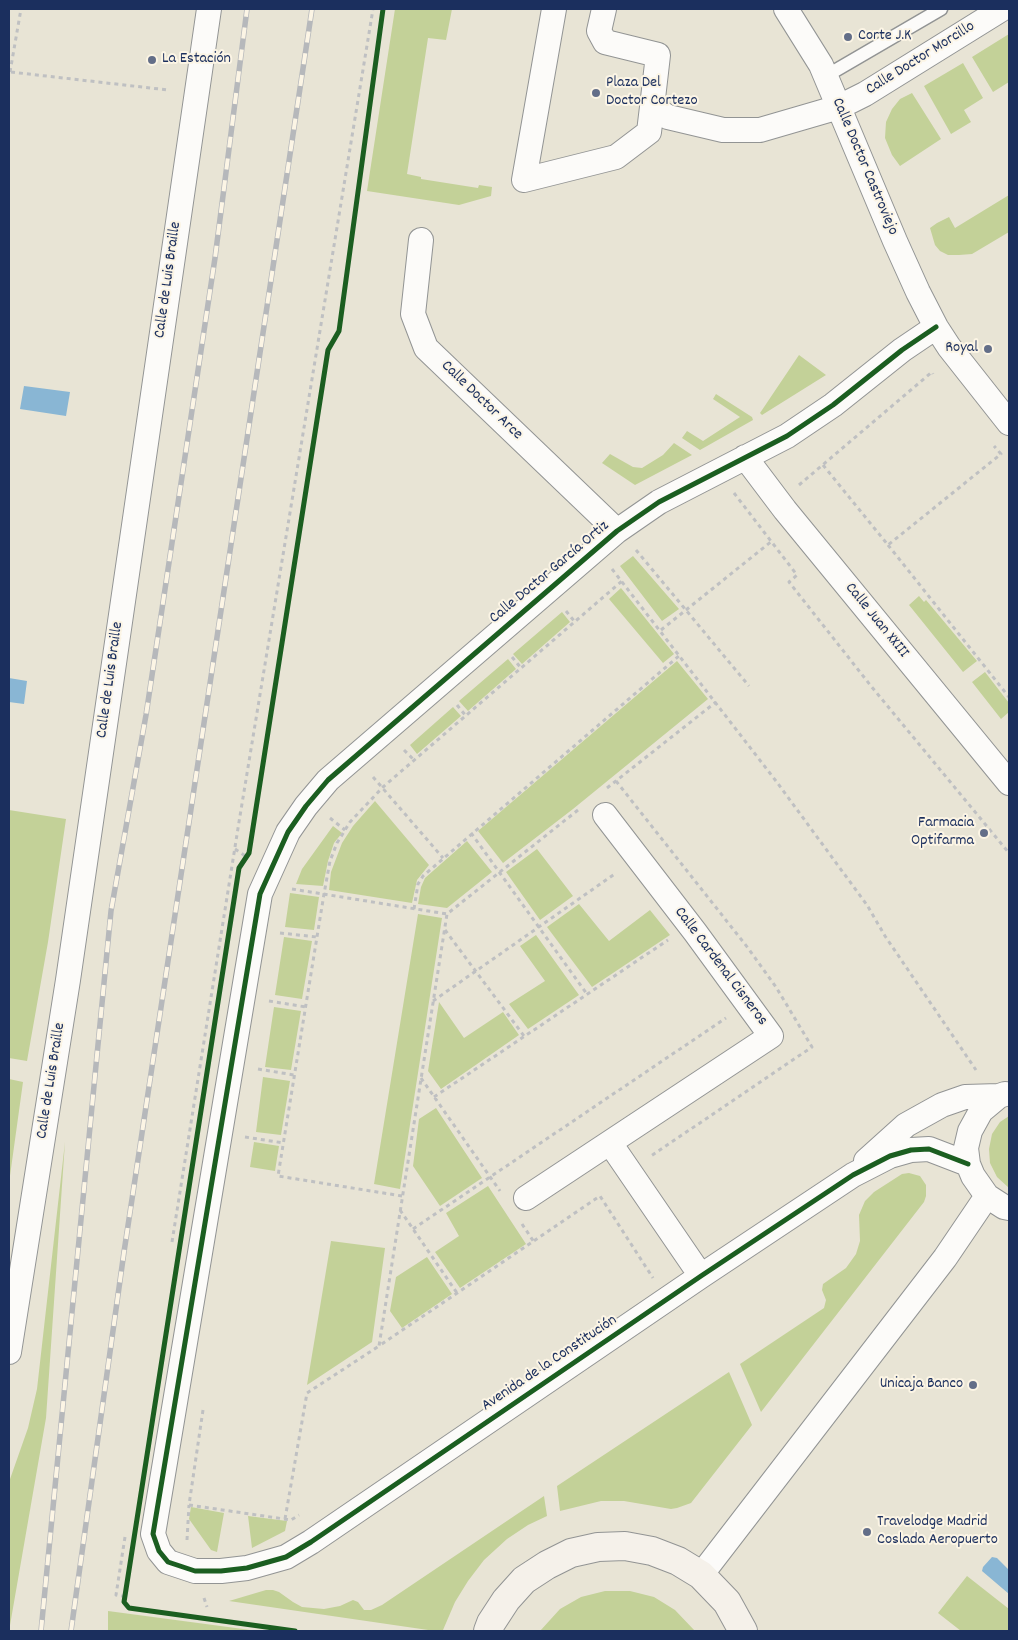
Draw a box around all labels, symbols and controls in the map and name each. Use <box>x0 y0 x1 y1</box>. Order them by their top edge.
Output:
street label: Calle Doctor Morcillo <box>863 18 979 100</box>
place label: Corte J.K <box>858 27 911 47</box>
marker: Corte J.K <box>842 31 854 43</box>
place label: La Estación <box>162 50 231 70</box>
marker: La Estación <box>146 54 158 66</box>
place label: Plaza Del Doctor Cortezo <box>606 74 698 112</box>
marker: Plaza Del Doctor Cortezo <box>590 87 602 99</box>
street label: Calle Doctor Castroviejo <box>826 95 902 239</box>
street label: Calle de Luis Braille <box>151 221 187 339</box>
place label: Royal <box>945 339 978 359</box>
marker: Royal <box>982 343 994 355</box>
street label: Calle Doctor Arce <box>436 357 526 445</box>
street label: Calle Doctor García Ortiz <box>486 517 614 629</box>
street label: Calle Juan XXIII <box>840 580 912 662</box>
street label: Calle de Luis Braille <box>93 621 129 739</box>
place label: Farmacia Optifarma <box>911 814 974 852</box>
marker: Farmacia Optifarma <box>978 827 990 839</box>
street label: Calle Cardenal Cisneros <box>669 904 771 1030</box>
street label: Calle de Luis Braille <box>33 1022 71 1140</box>
street label: Avenida de la Constitución <box>479 1312 621 1416</box>
place label: Unicaja Banco <box>880 1375 963 1395</box>
marker: Unicaja Banco <box>967 1379 979 1391</box>
place label: Travelodge Madrid Coslada Aeropuerto <box>877 1513 998 1551</box>
marker: Travelodge Madrid Coslada Aeropuerto <box>861 1526 873 1538</box>

